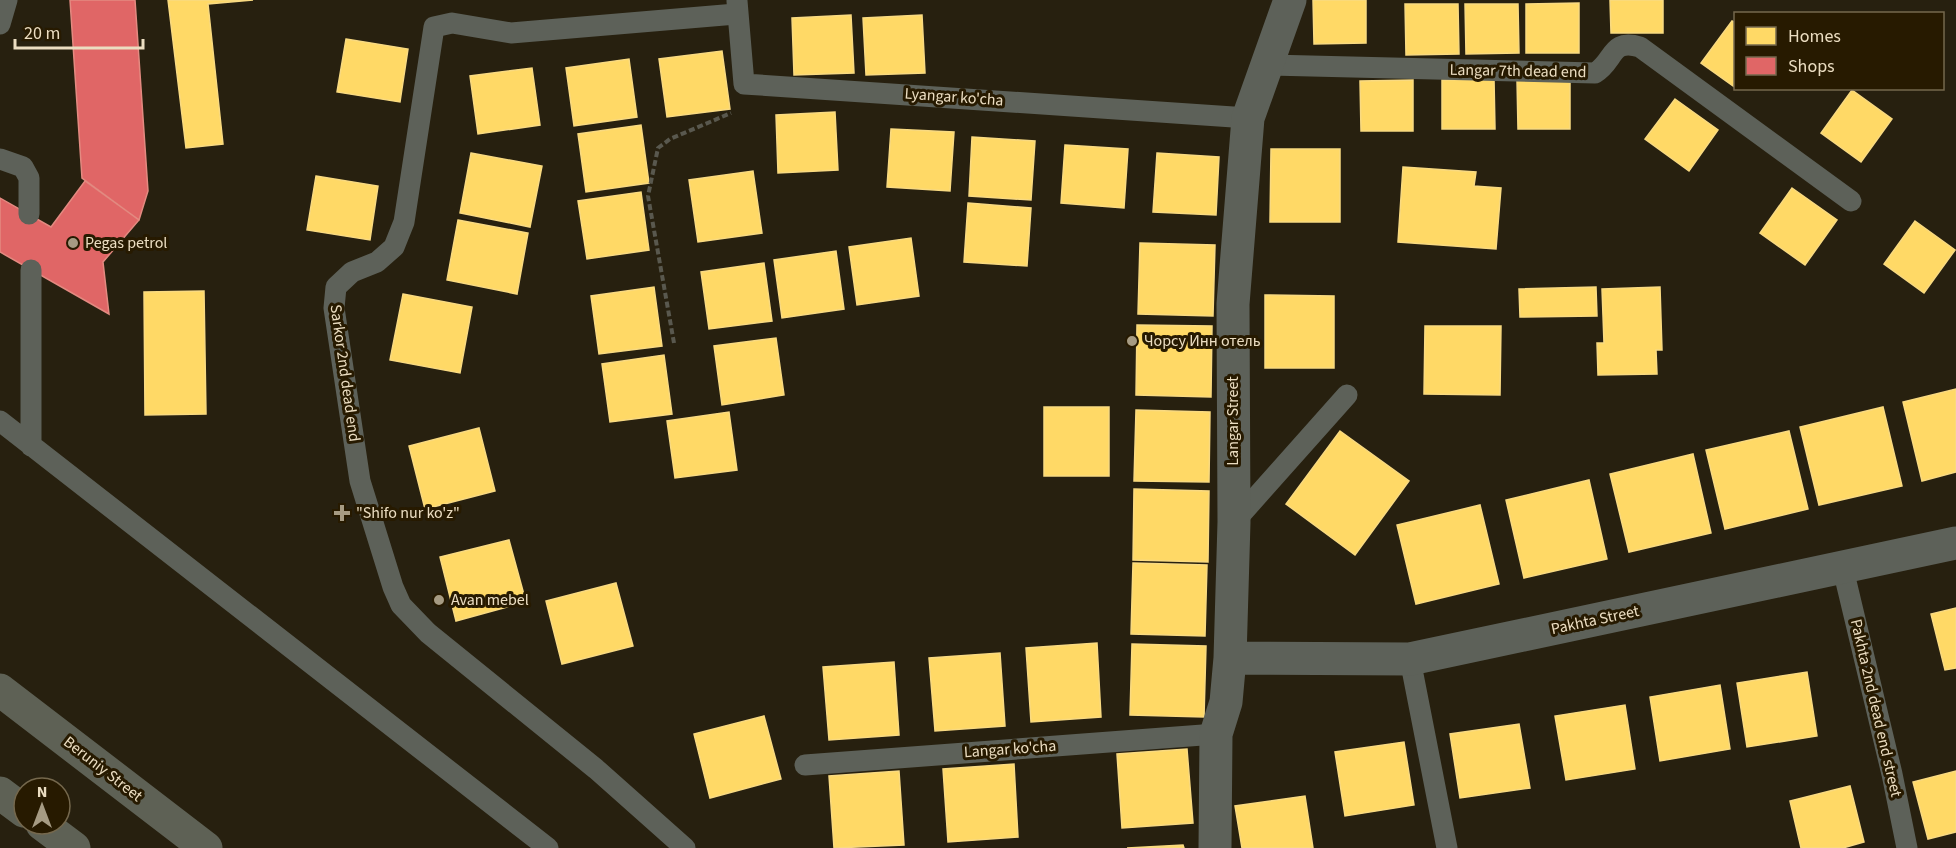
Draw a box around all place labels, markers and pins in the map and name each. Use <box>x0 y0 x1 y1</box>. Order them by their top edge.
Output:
place label: Pegas petrol <box>85 232 167 254</box>
marker: Pegas petrol <box>66 236 80 250</box>
place label: Чорсу Инн отель <box>1144 330 1261 352</box>
marker: Чорсу Инн отель <box>1125 334 1139 348</box>
place label: "Shifo nur ko'z" <box>356 502 460 524</box>
marker: "Shifo nur ko'z" <box>333 504 351 522</box>
place label: Avan mebel <box>451 589 529 611</box>
marker: Avan mebel <box>432 593 446 607</box>

